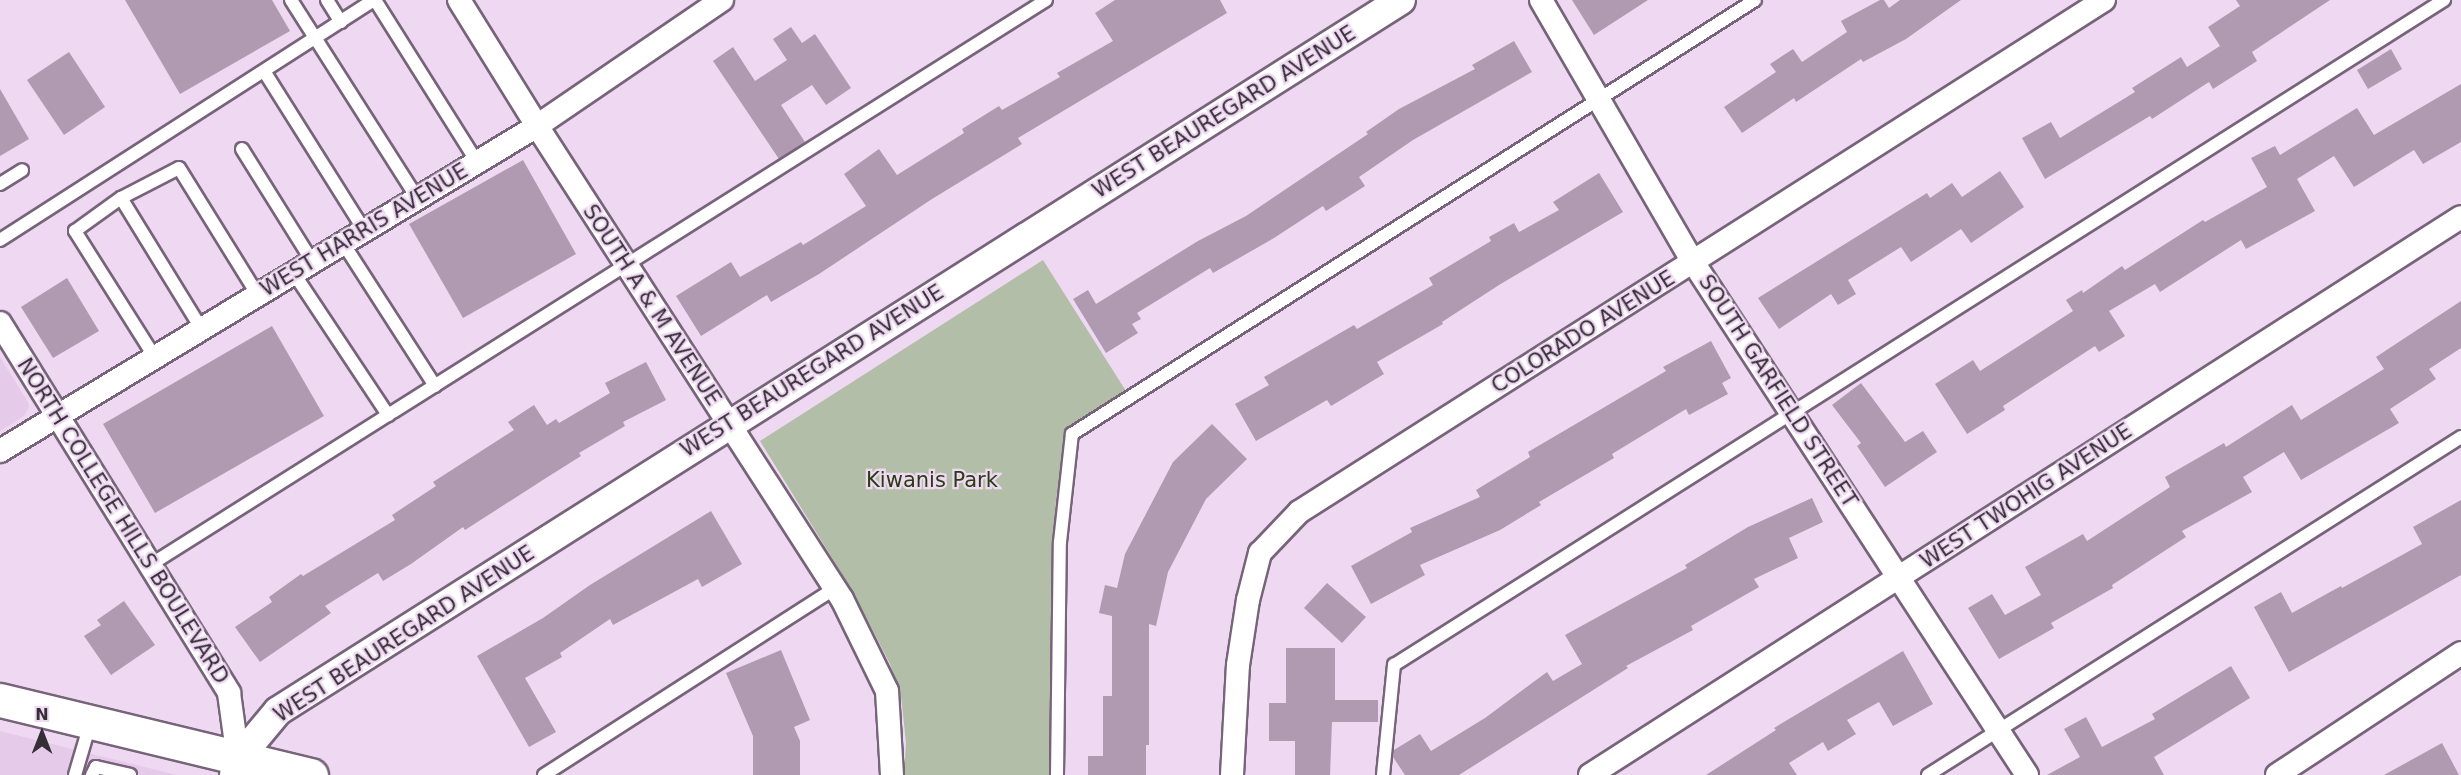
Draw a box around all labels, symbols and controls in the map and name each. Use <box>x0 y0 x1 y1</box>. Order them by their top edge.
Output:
street label: WEST BEAUREGARD AVENUE <box>1088 20 1360 204</box>
street label: WEST HARRIS AVENUE <box>256 158 472 302</box>
street label: SOUTH A & M AVENUE <box>578 200 726 410</box>
street label: COLORADO AVENUE <box>1487 265 1679 399</box>
street label: SOUTH GARFIELD STREET <box>1693 270 1863 512</box>
street label: WEST BEAUREGARD AVENUE <box>676 279 948 463</box>
street label: NORTH COLLEGE HILLS BOULEVARD <box>12 354 234 688</box>
street label: WEST TWOHIG AVENUE <box>1916 418 2136 574</box>
park label: Kiwanis Park <box>866 467 998 493</box>
street label: WEST BEAUREGARD AVENUE <box>269 540 539 728</box>
north arrow <box>12 703 72 763</box>
text: N <box>35 705 49 724</box>

